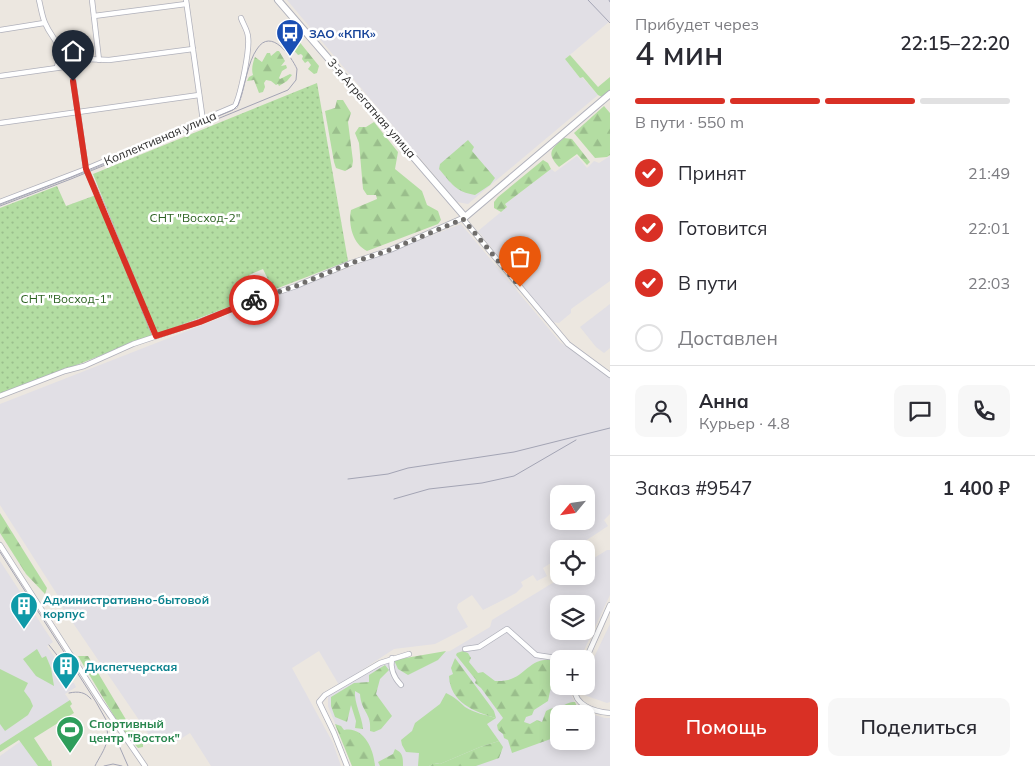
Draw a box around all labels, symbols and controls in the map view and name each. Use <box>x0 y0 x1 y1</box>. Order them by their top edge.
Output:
text: Прибудет через <box>635 14 759 34</box>
bus stop icon: ЗАО «КПК» <box>275 18 305 57</box>
place label: ЗАО «КПК» <box>309 26 376 41</box>
pin <box>52 30 94 81</box>
text: 22:15–22:20 <box>900 31 1010 55</box>
text: 4 мин <box>635 33 723 73</box>
icon: home <box>59 37 87 65</box>
street label: 3-я Агрегатная улица <box>325 55 419 161</box>
street label: Коллективная улица <box>102 108 218 168</box>
text: В пути · 550 m <box>635 112 744 132</box>
icon: check <box>635 159 663 187</box>
text: Принят <box>678 161 746 185</box>
text: 21:49 <box>968 163 1010 183</box>
park label: СНТ "Восход-2" <box>149 210 241 225</box>
icon: check <box>635 214 663 242</box>
text: Готовится <box>678 216 768 240</box>
text: 22:01 <box>968 218 1010 238</box>
pin <box>499 236 541 287</box>
icon: bag <box>506 243 534 271</box>
icon: check <box>635 269 663 297</box>
text: В пути <box>678 271 737 295</box>
text: 22:03 <box>968 273 1010 293</box>
courier <box>229 275 279 325</box>
icon: bike <box>240 286 268 314</box>
park label: СНТ "Восход-1" <box>20 291 112 306</box>
text: Доставлен <box>678 326 778 350</box>
button: person <box>635 385 687 437</box>
button: chat <box>894 385 946 437</box>
button: phone <box>958 385 1010 437</box>
text: Анна <box>699 389 749 413</box>
text: Курьер · 4.8 <box>699 413 790 433</box>
text: Заказ #9547 <box>635 476 752 500</box>
text: 1 400 ₽ <box>943 476 1010 500</box>
north arrow <box>550 485 595 530</box>
map controls <box>550 485 595 750</box>
button: locate <box>550 540 595 585</box>
building icon: Административно-бытовой корпус <box>9 591 39 630</box>
place label: Административно-бытовой корпус <box>43 592 209 621</box>
button: layers <box>550 595 595 640</box>
button: + <box>550 650 595 695</box>
building icon: Диспетчерская <box>51 651 81 690</box>
place label: Диспетчерская <box>85 659 177 674</box>
button: Помощь <box>635 698 818 756</box>
button: Поделиться <box>828 698 1010 756</box>
button: − <box>550 705 595 750</box>
sports icon: Спортивный центр "Восток" <box>55 715 85 754</box>
place label: Спортивный центр "Восток" <box>89 716 180 745</box>

